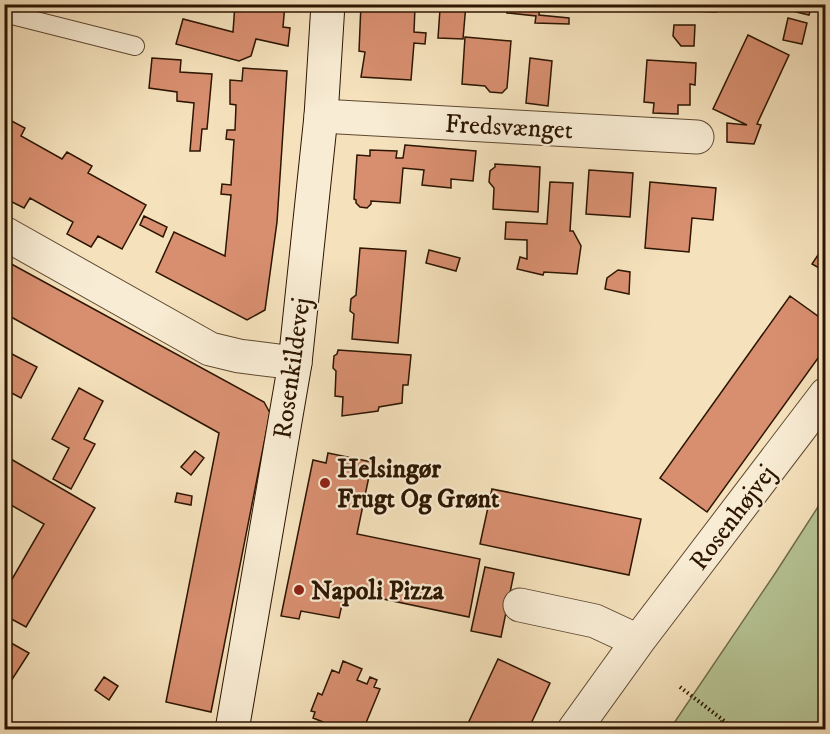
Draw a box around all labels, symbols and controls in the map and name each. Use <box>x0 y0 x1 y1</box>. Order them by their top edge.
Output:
street label: Fredsvænget <box>444 108 574 147</box>
street label: Rosenkildevej <box>266 295 319 441</box>
place label: Helsingør Frugt Og Grønt <box>337 453 500 516</box>
street label: Rosenhøjvej <box>683 459 784 577</box>
marker: Helsingør Frugt Og Grønt <box>318 476 332 490</box>
place label: Napoli Pizza <box>311 575 445 608</box>
marker: Napoli Pizza <box>292 583 306 597</box>

